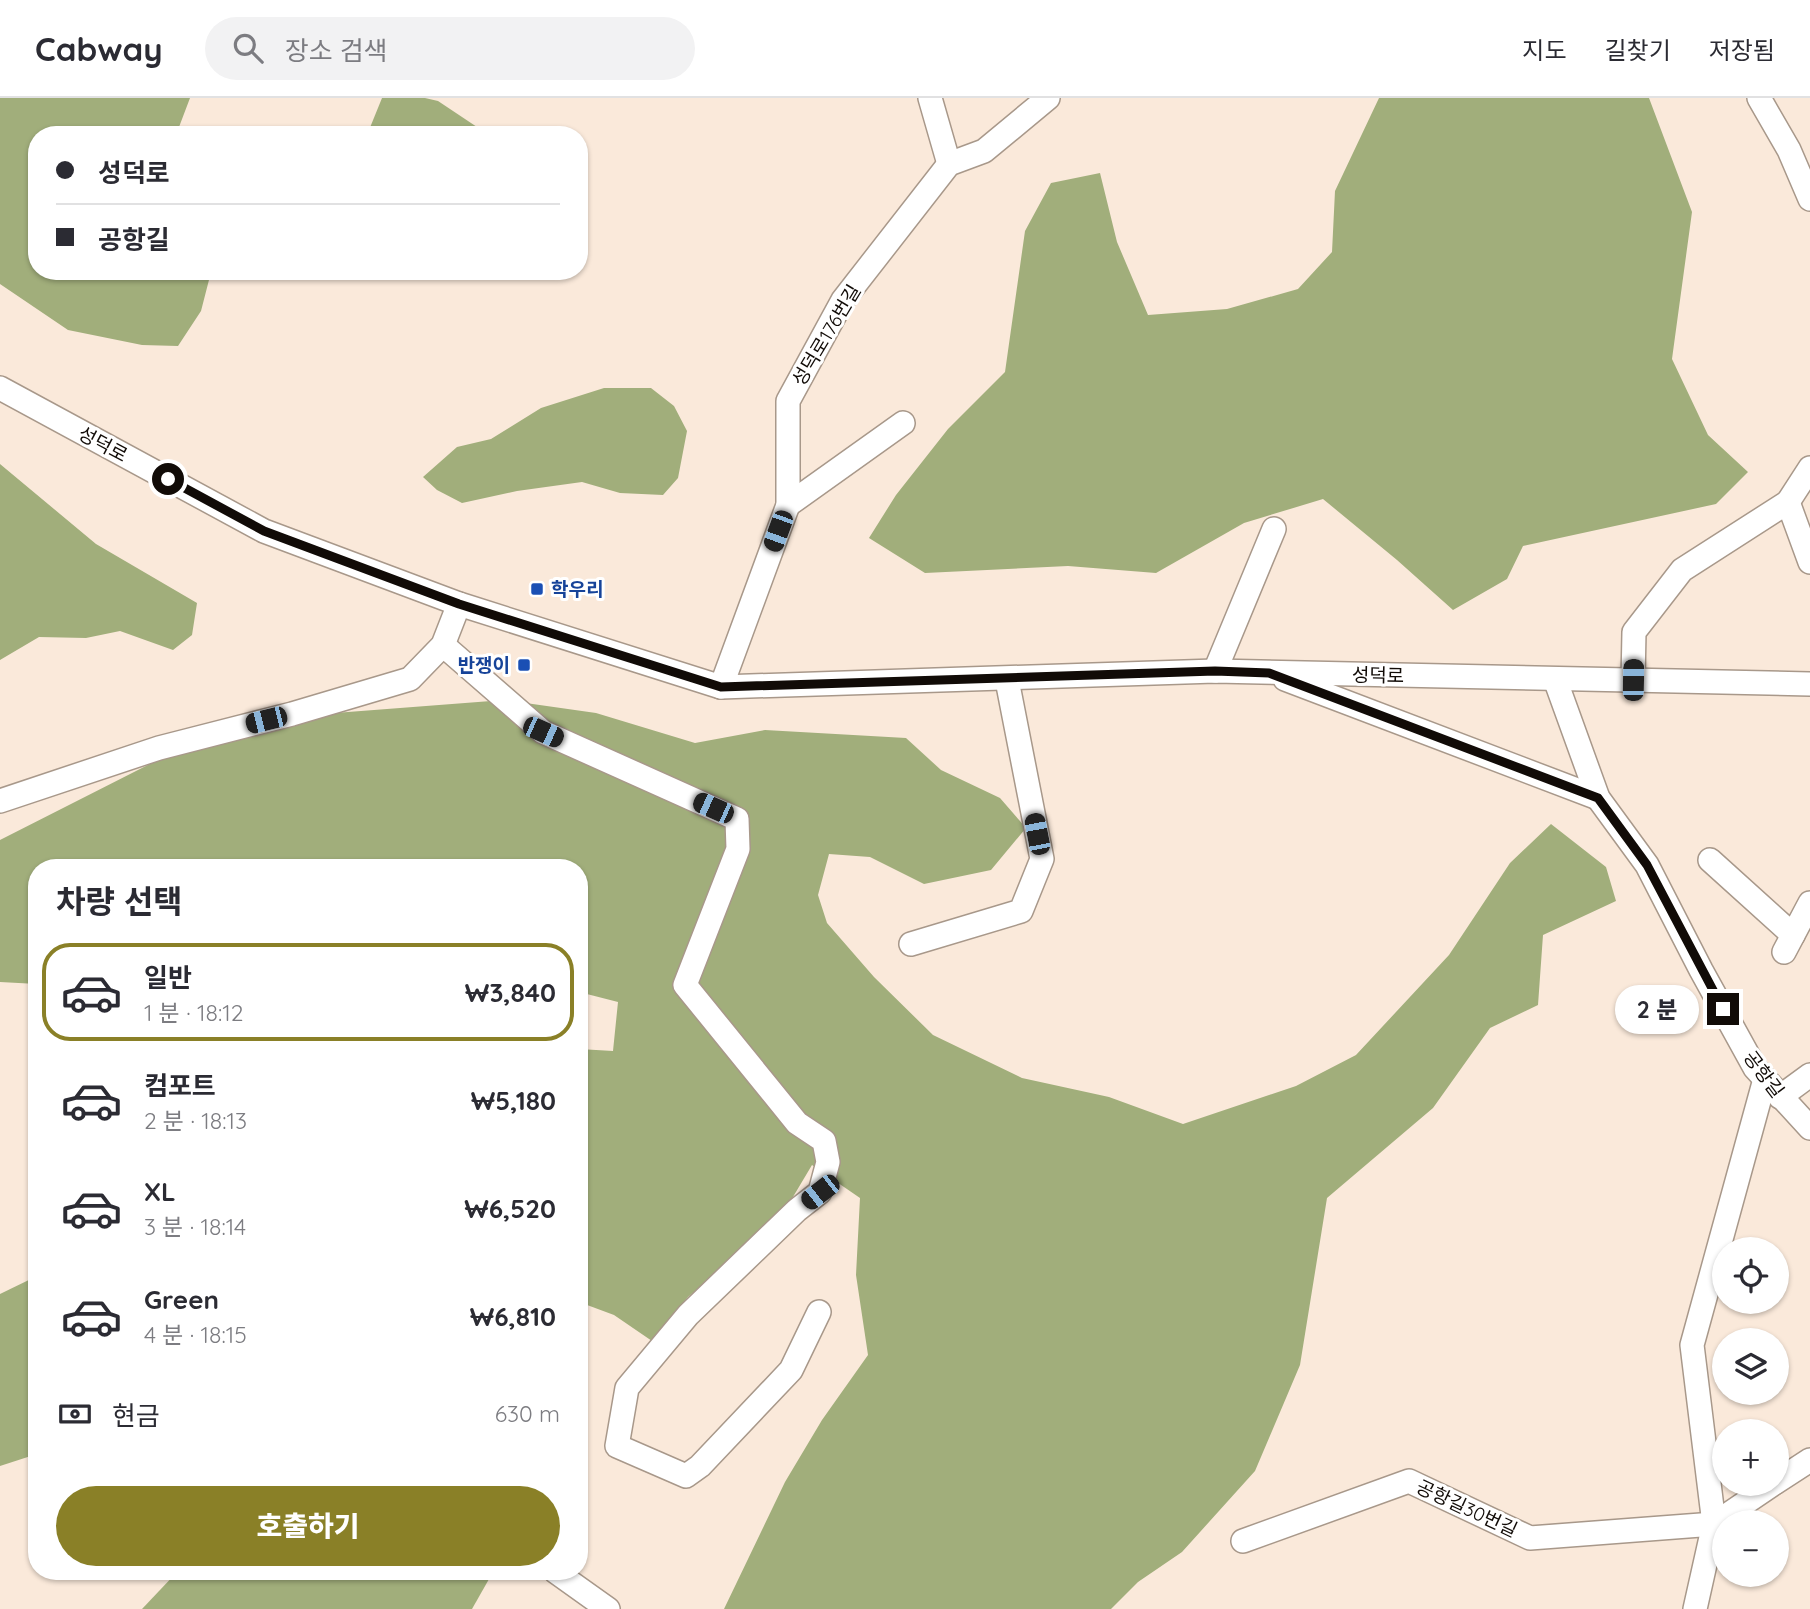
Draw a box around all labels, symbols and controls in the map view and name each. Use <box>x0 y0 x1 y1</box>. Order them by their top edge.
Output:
search box <box>205 17 695 80</box>
text: Cabway <box>35 28 163 69</box>
icon: search <box>229 29 267 67</box>
text: 장소 검색 <box>285 34 388 67</box>
text: 지도 <box>1522 35 1567 65</box>
text: 길찾기 <box>1605 35 1671 65</box>
text: 저장됨 <box>1709 35 1775 65</box>
text: 성덕로 <box>98 156 170 189</box>
text: 공항길 <box>98 223 170 256</box>
street label: 성덕로176번길 <box>786 280 866 390</box>
street label: 성덕로 <box>74 421 132 467</box>
route start <box>152 463 184 495</box>
car <box>761 508 796 554</box>
place label: 학우리 <box>551 577 603 601</box>
marker: 학우리 <box>529 581 545 597</box>
place label: 반쟁이 <box>458 653 510 677</box>
marker: 반쟁이 <box>516 657 532 673</box>
car <box>1623 659 1644 701</box>
street label: 성덕로 <box>1352 663 1404 687</box>
car <box>244 705 289 735</box>
car <box>520 714 567 750</box>
car <box>690 790 737 826</box>
car <box>1023 811 1052 857</box>
text: 차량 선택 <box>56 881 183 921</box>
icon: car <box>60 961 123 1024</box>
text: 일반 <box>144 961 192 994</box>
text: ₩3,840 <box>465 976 556 1009</box>
callout: 2 분 <box>1614 984 1698 1034</box>
route end <box>1707 993 1739 1025</box>
text: 2 분 <box>1637 995 1677 1024</box>
text: 1 분 · 18:12 <box>144 998 243 1027</box>
street label: 공항길 <box>1739 1046 1789 1102</box>
icon: car <box>60 1069 123 1132</box>
text: 컴포트 <box>144 1069 216 1102</box>
text: ₩5,180 <box>471 1084 556 1117</box>
text: 2 분 · 18:13 <box>144 1106 247 1135</box>
car <box>797 1171 844 1213</box>
text: XL <box>144 1175 176 1208</box>
icon: car <box>60 1177 123 1240</box>
text: ₩6,520 <box>464 1192 556 1225</box>
text: 3 분 · 18:14 <box>144 1212 246 1241</box>
map controls <box>1712 1237 1789 1587</box>
button: locate <box>1712 1237 1789 1314</box>
text: Green <box>144 1283 219 1316</box>
icon: car <box>60 1285 123 1348</box>
text: ₩6,810 <box>470 1300 556 1333</box>
text: 4 분 · 18:15 <box>144 1320 247 1349</box>
button: layers <box>1712 1328 1789 1405</box>
icon: cash <box>56 1395 94 1433</box>
text: 현금 <box>112 1399 160 1432</box>
text: 630 m <box>495 1399 560 1428</box>
button: + <box>1712 1419 1789 1496</box>
street label: 공항길30번길 <box>1413 1474 1521 1542</box>
button: 호출하기 <box>56 1486 560 1566</box>
button: − <box>1712 1510 1789 1587</box>

